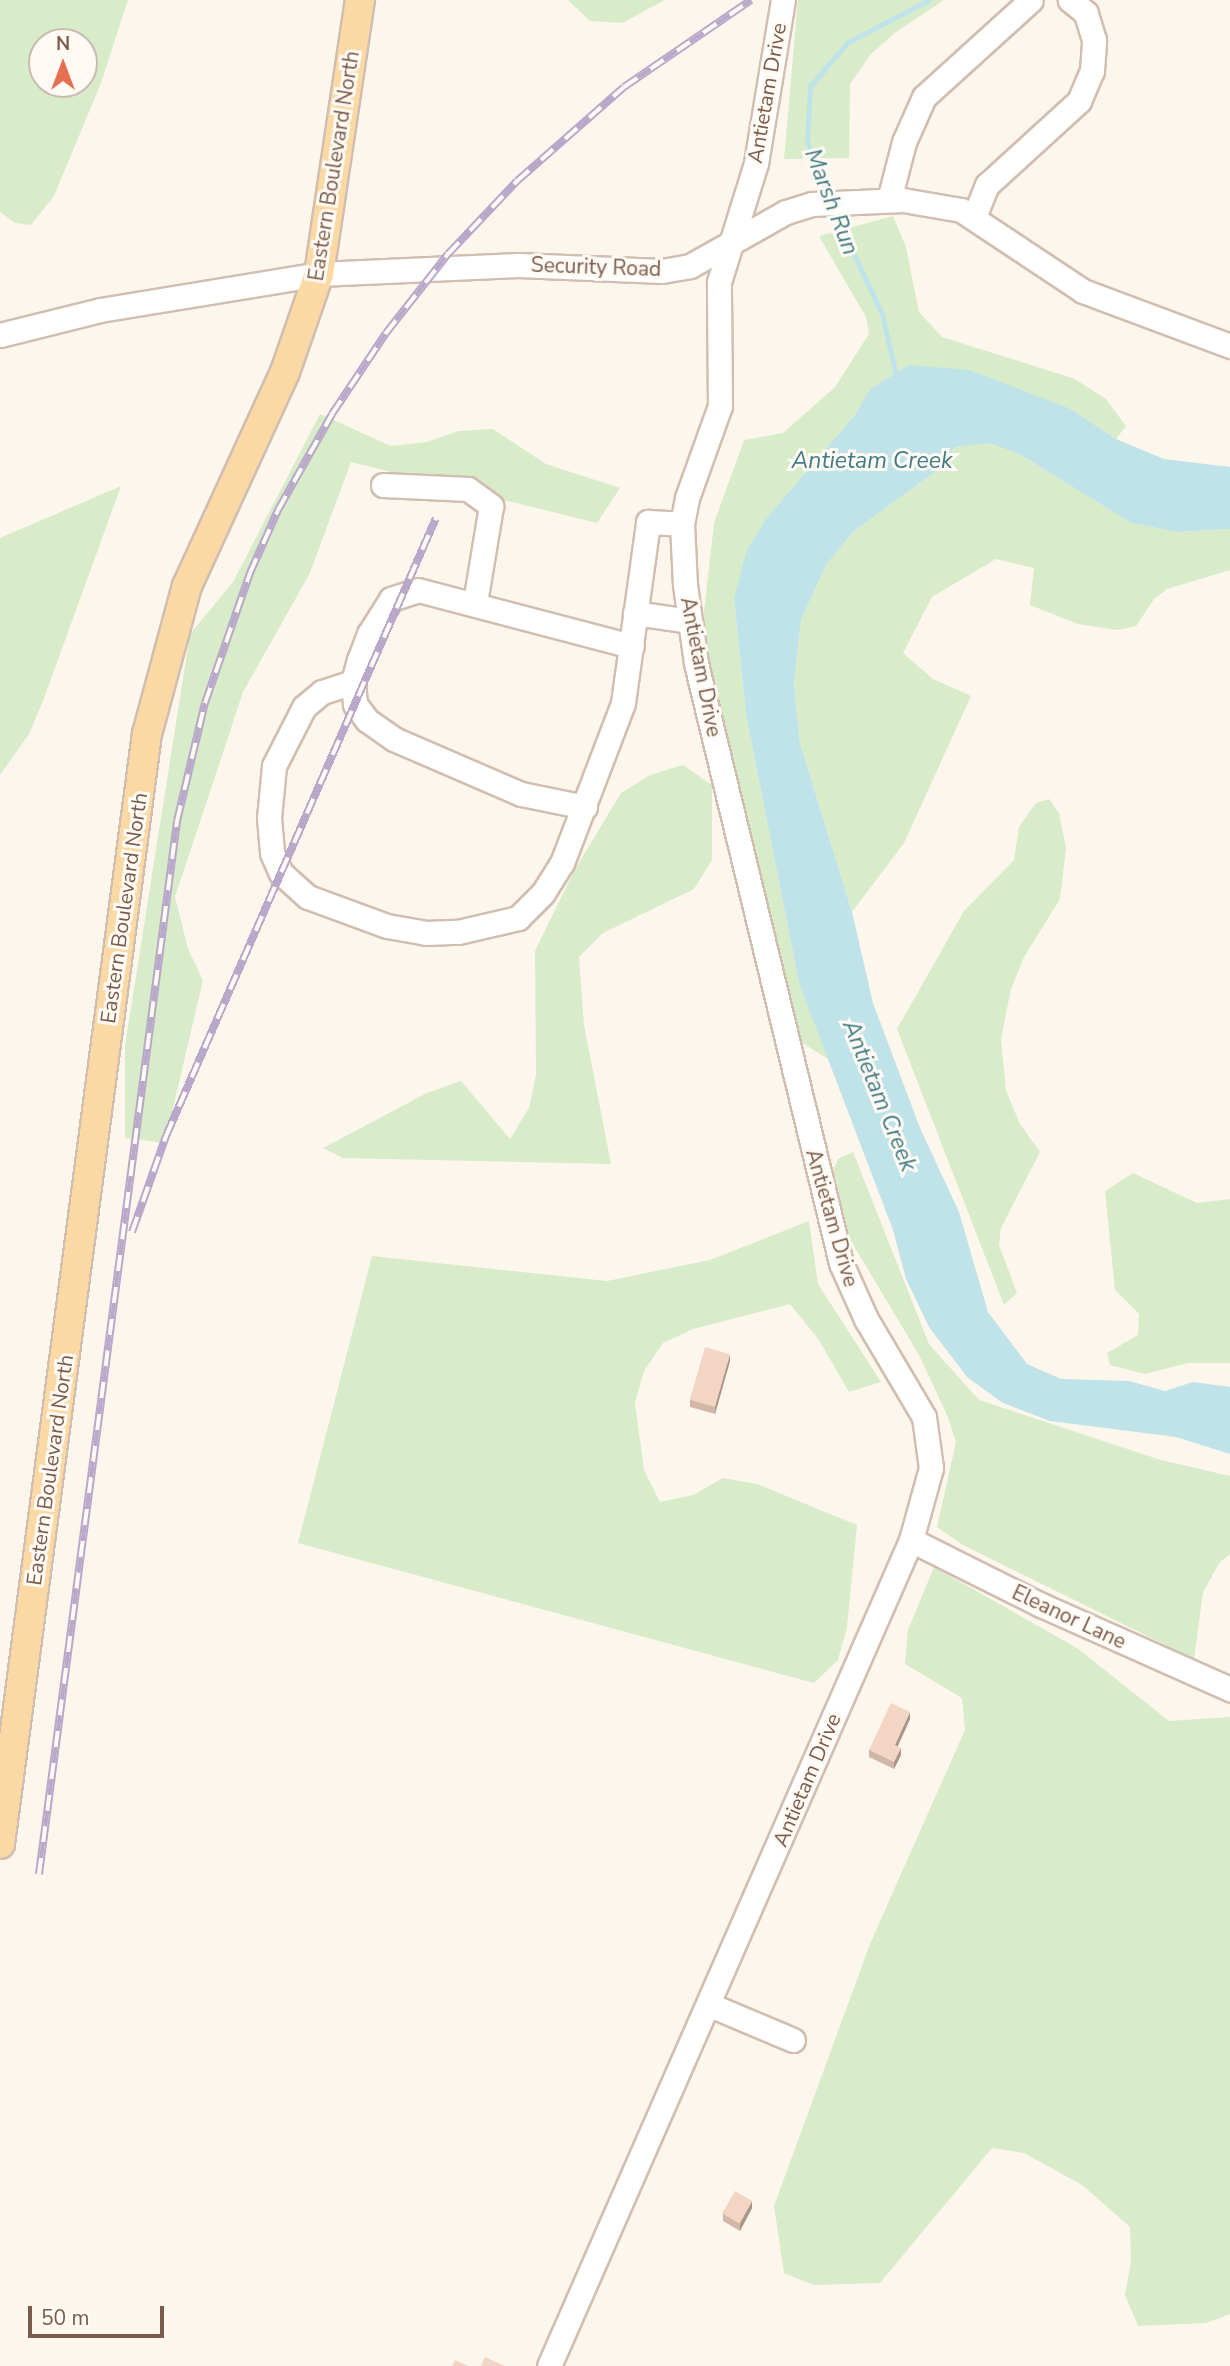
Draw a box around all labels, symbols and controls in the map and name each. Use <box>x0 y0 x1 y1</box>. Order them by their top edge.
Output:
street label: Antietam Drive <box>742 21 792 165</box>
north arrow <box>28 28 98 98</box>
text: N <box>56 31 70 57</box>
street label: Eastern Boulevard North <box>303 49 365 283</box>
water label: Marsh Run <box>798 145 864 259</box>
street label: Security Road <box>530 252 662 282</box>
water label: Antietam Creek <box>792 447 952 475</box>
street label: Antietam Drive <box>675 595 727 739</box>
street label: Eastern Boulevard North <box>95 791 153 1025</box>
water label: Antietam Creek <box>836 1016 922 1176</box>
street label: Antietam Drive <box>800 1146 864 1290</box>
street label: Eastern Boulevard North <box>21 1353 79 1587</box>
street label: Eleanor Lane <box>1008 1580 1130 1654</box>
street label: Antietam Drive <box>768 1710 846 1850</box>
scale bar <box>32 2292 168 2336</box>
text: 50 m <box>41 2304 90 2332</box>

